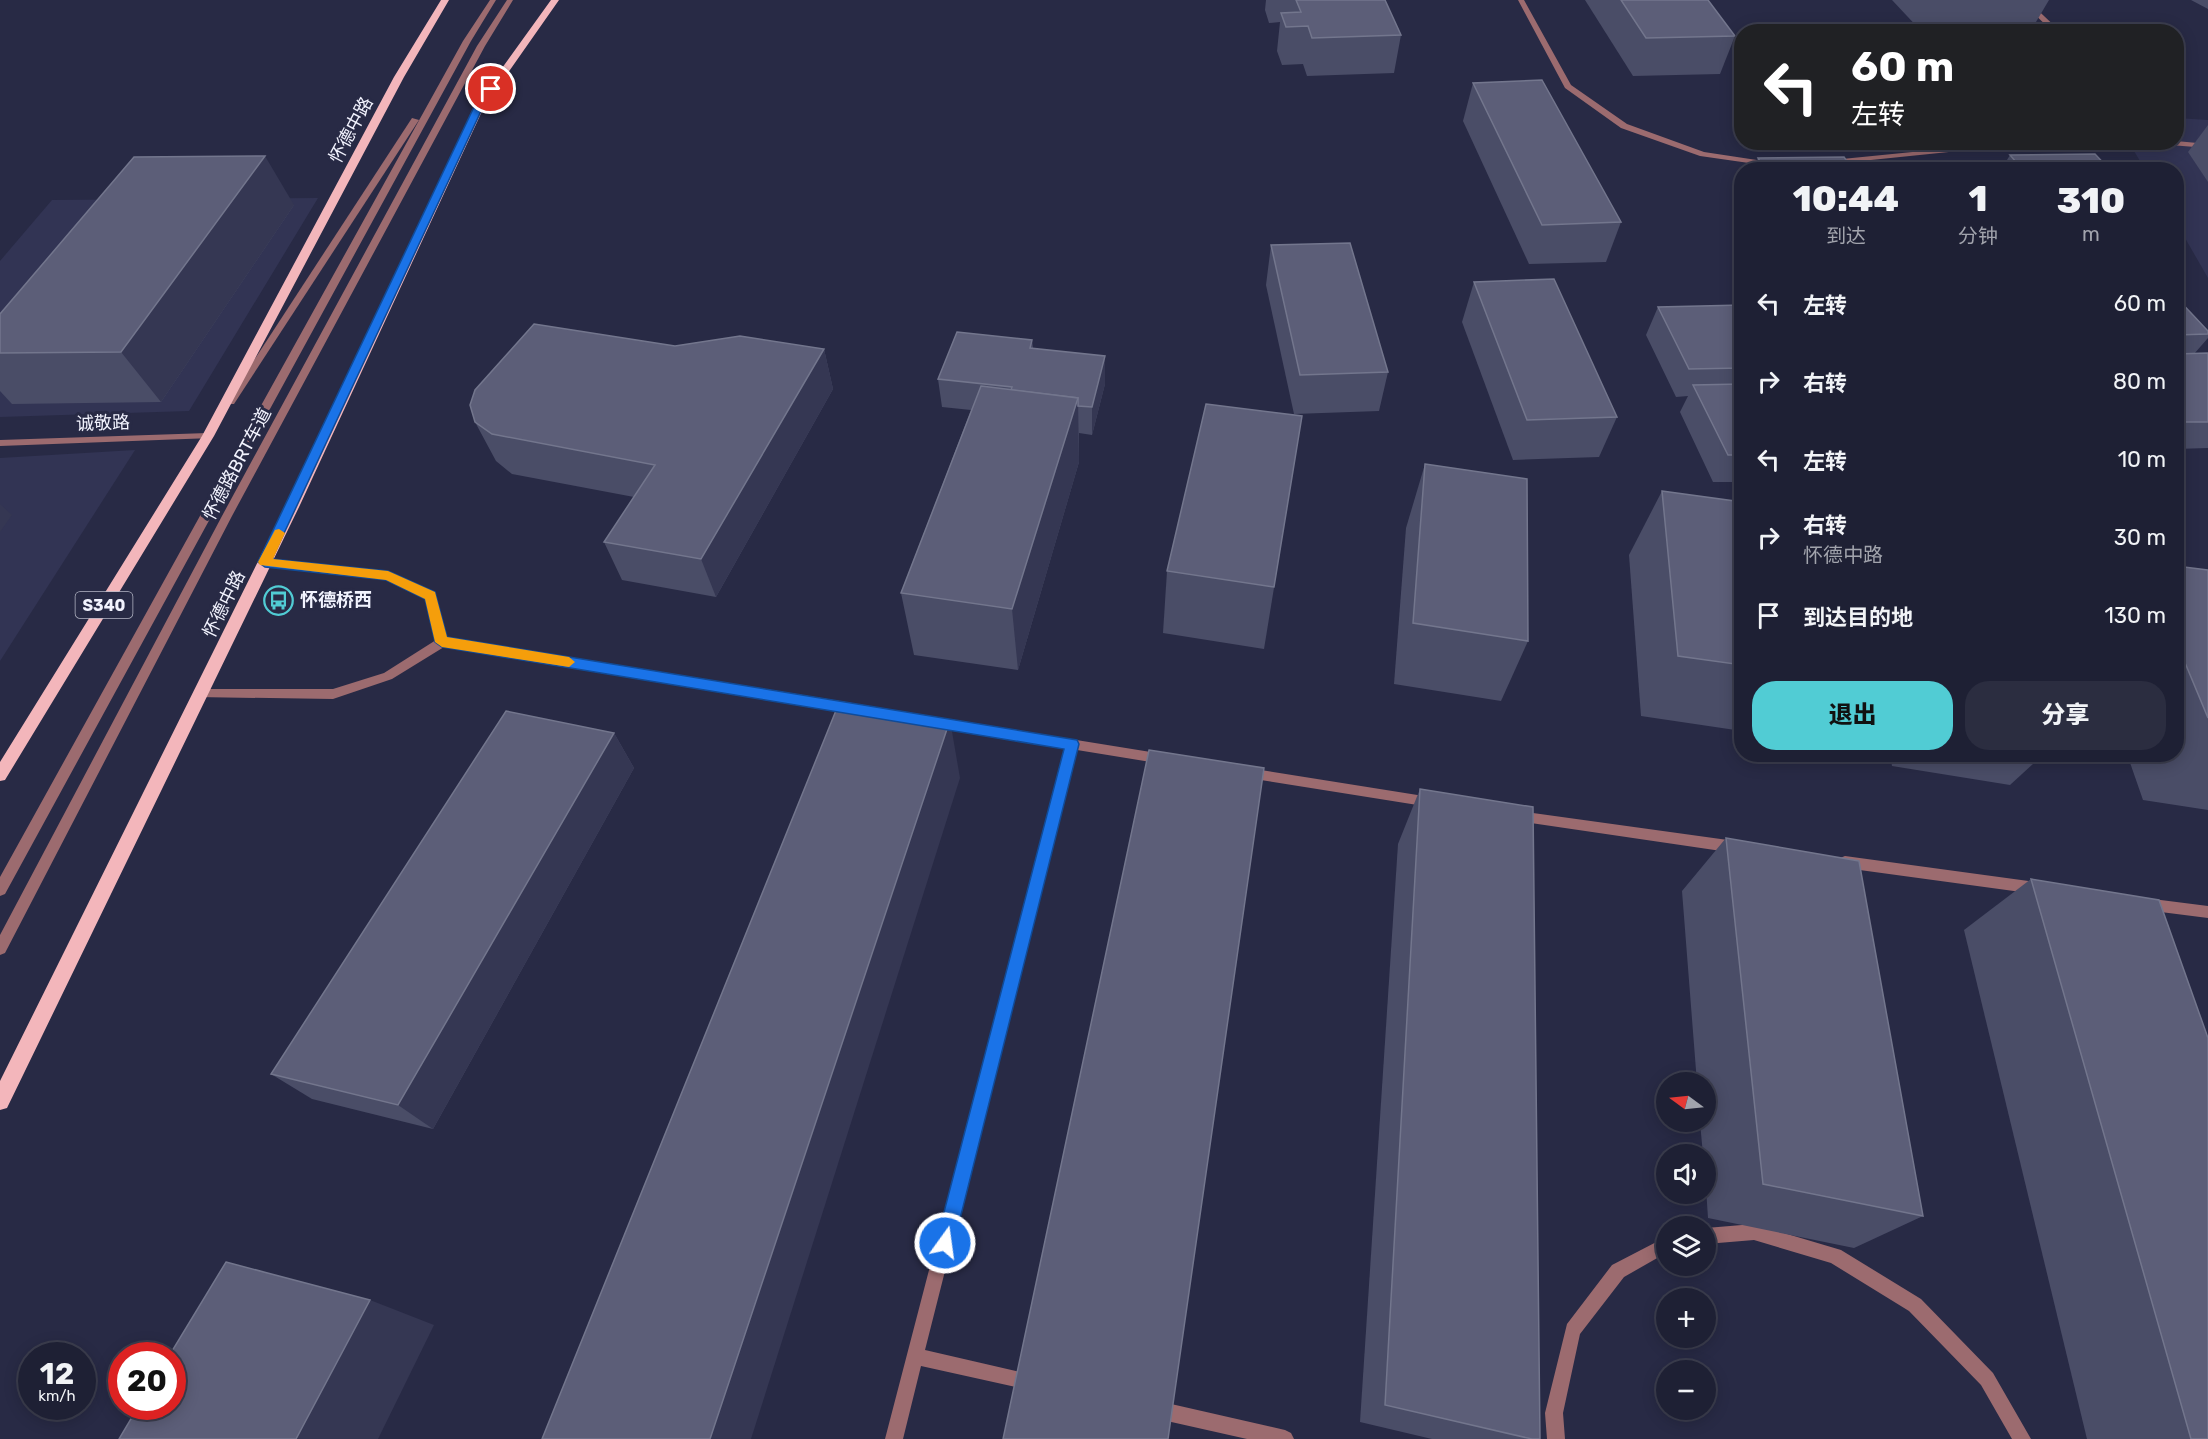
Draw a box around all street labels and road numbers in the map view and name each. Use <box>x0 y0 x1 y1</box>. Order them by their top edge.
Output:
street label: 怀德中路 <box>324 93 378 167</box>
street label: 怀德路BRT车道 <box>198 404 276 524</box>
street label: 诚敬路 <box>76 411 130 435</box>
street label: 怀德中路 <box>198 567 250 641</box>
road number: S340 <box>76 592 132 618</box>

